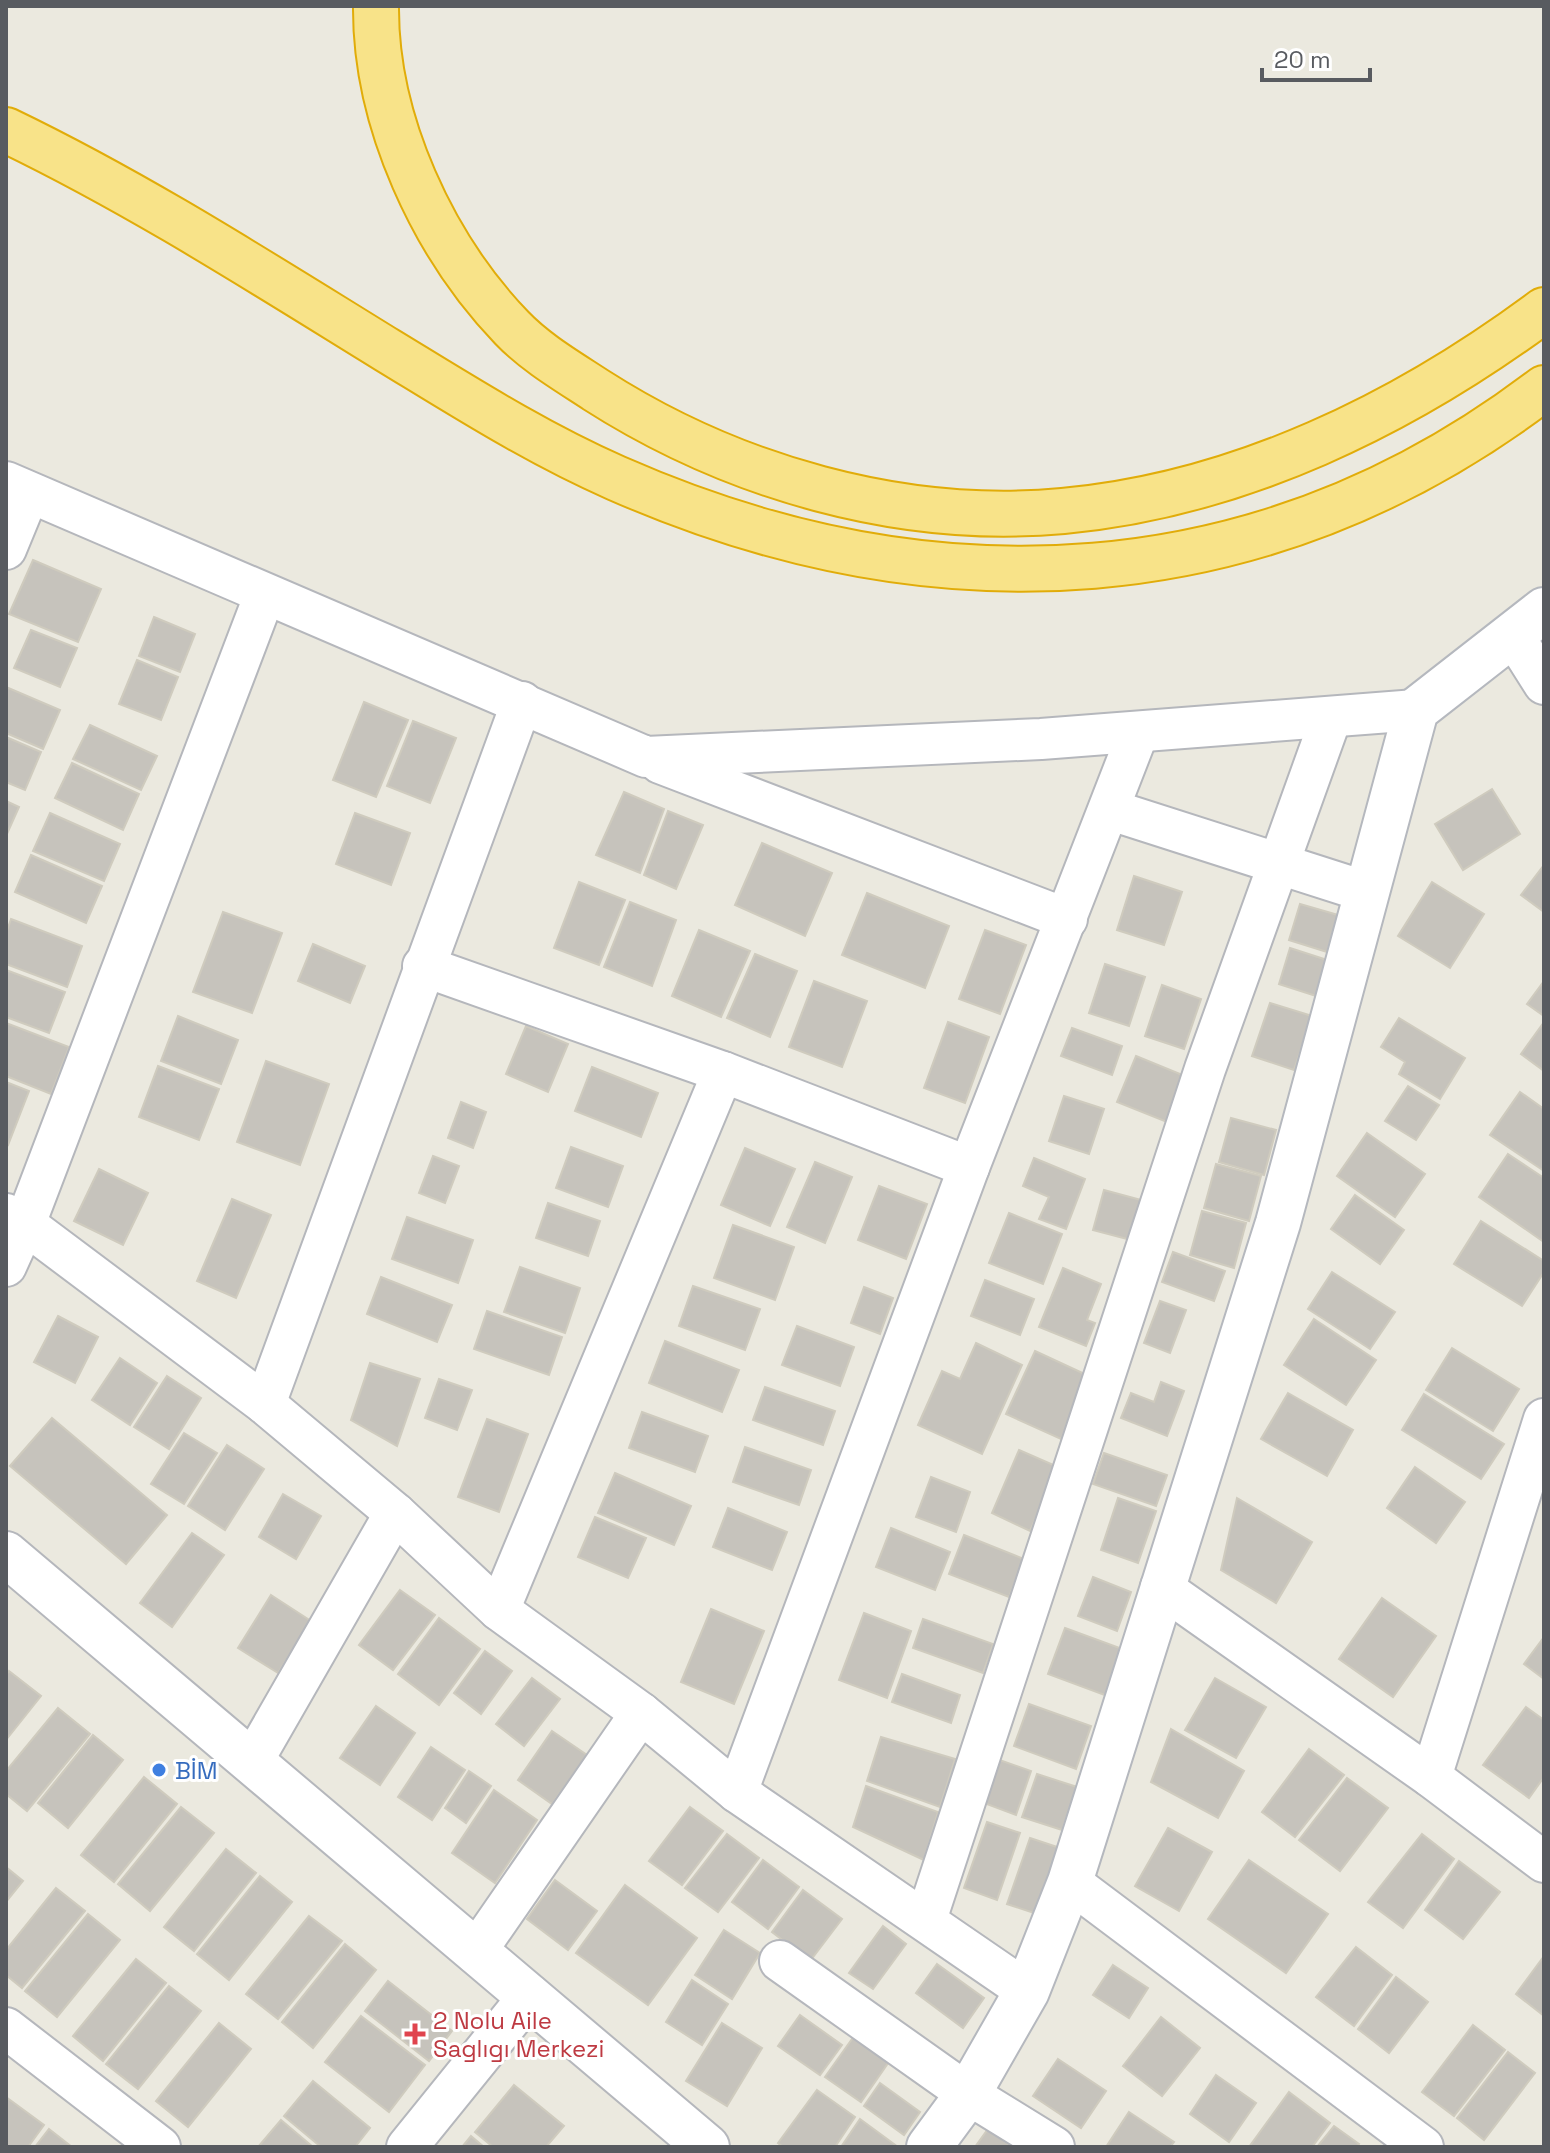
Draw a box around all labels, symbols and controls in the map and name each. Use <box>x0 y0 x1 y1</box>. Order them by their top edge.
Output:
scale bar <box>1262 32 1370 82</box>
text: 20 m <box>1274 44 1331 75</box>
place label: BİM <box>175 1755 217 1786</box>
marker: BİM <box>150 1761 168 1779</box>
place label: 2 Nolu Aile Saglıgı Merkezi <box>433 2005 604 2064</box>
marker: 2 Nolu Aile Saglıgı Merkezi <box>404 2023 426 2045</box>

